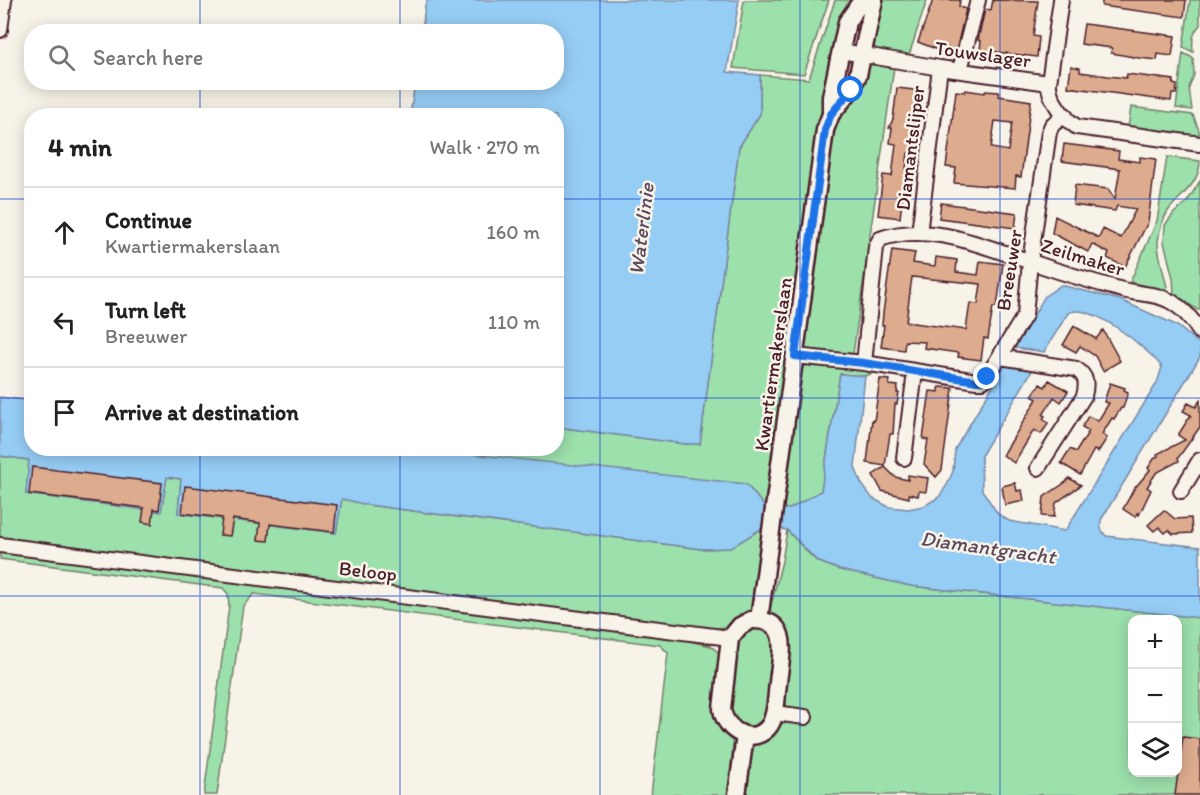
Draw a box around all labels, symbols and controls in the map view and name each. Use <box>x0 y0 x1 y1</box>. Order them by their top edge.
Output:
search box <box>24 24 564 90</box>
street label: Touwslager <box>934 35 1033 73</box>
icon: search <box>45 41 78 74</box>
text: Search here <box>93 44 203 71</box>
route start <box>837 76 863 102</box>
street label: Diamantslijper <box>890 84 930 212</box>
text: 4 min <box>48 131 112 163</box>
text: Walk · 270 m <box>429 135 540 159</box>
water label: Waterlinie <box>623 181 659 276</box>
text: Continue <box>105 207 192 234</box>
icon: ahead <box>48 216 81 249</box>
text: 160 m <box>487 220 540 244</box>
street label: Breeuwer <box>991 228 1027 312</box>
street label: Zeilmaker <box>1038 233 1128 281</box>
text: Kwartiermakerslaan <box>105 234 280 258</box>
street label: Kwartiermakerslaan <box>749 276 797 452</box>
text: Turn left <box>105 297 186 324</box>
icon: left <box>48 306 81 339</box>
text: 110 m <box>488 310 540 334</box>
text: Breeuwer <box>105 324 187 348</box>
route end <box>973 363 999 389</box>
icon: arrive <box>48 396 81 429</box>
text: Arrive at destination <box>105 399 299 426</box>
water label: Diamantgracht <box>919 525 1059 569</box>
street label: Beloop <box>338 556 399 586</box>
map controls <box>1128 615 1182 777</box>
button: + <box>1128 615 1182 669</box>
button: − <box>1128 669 1182 723</box>
button: layers <box>1128 723 1182 777</box>

